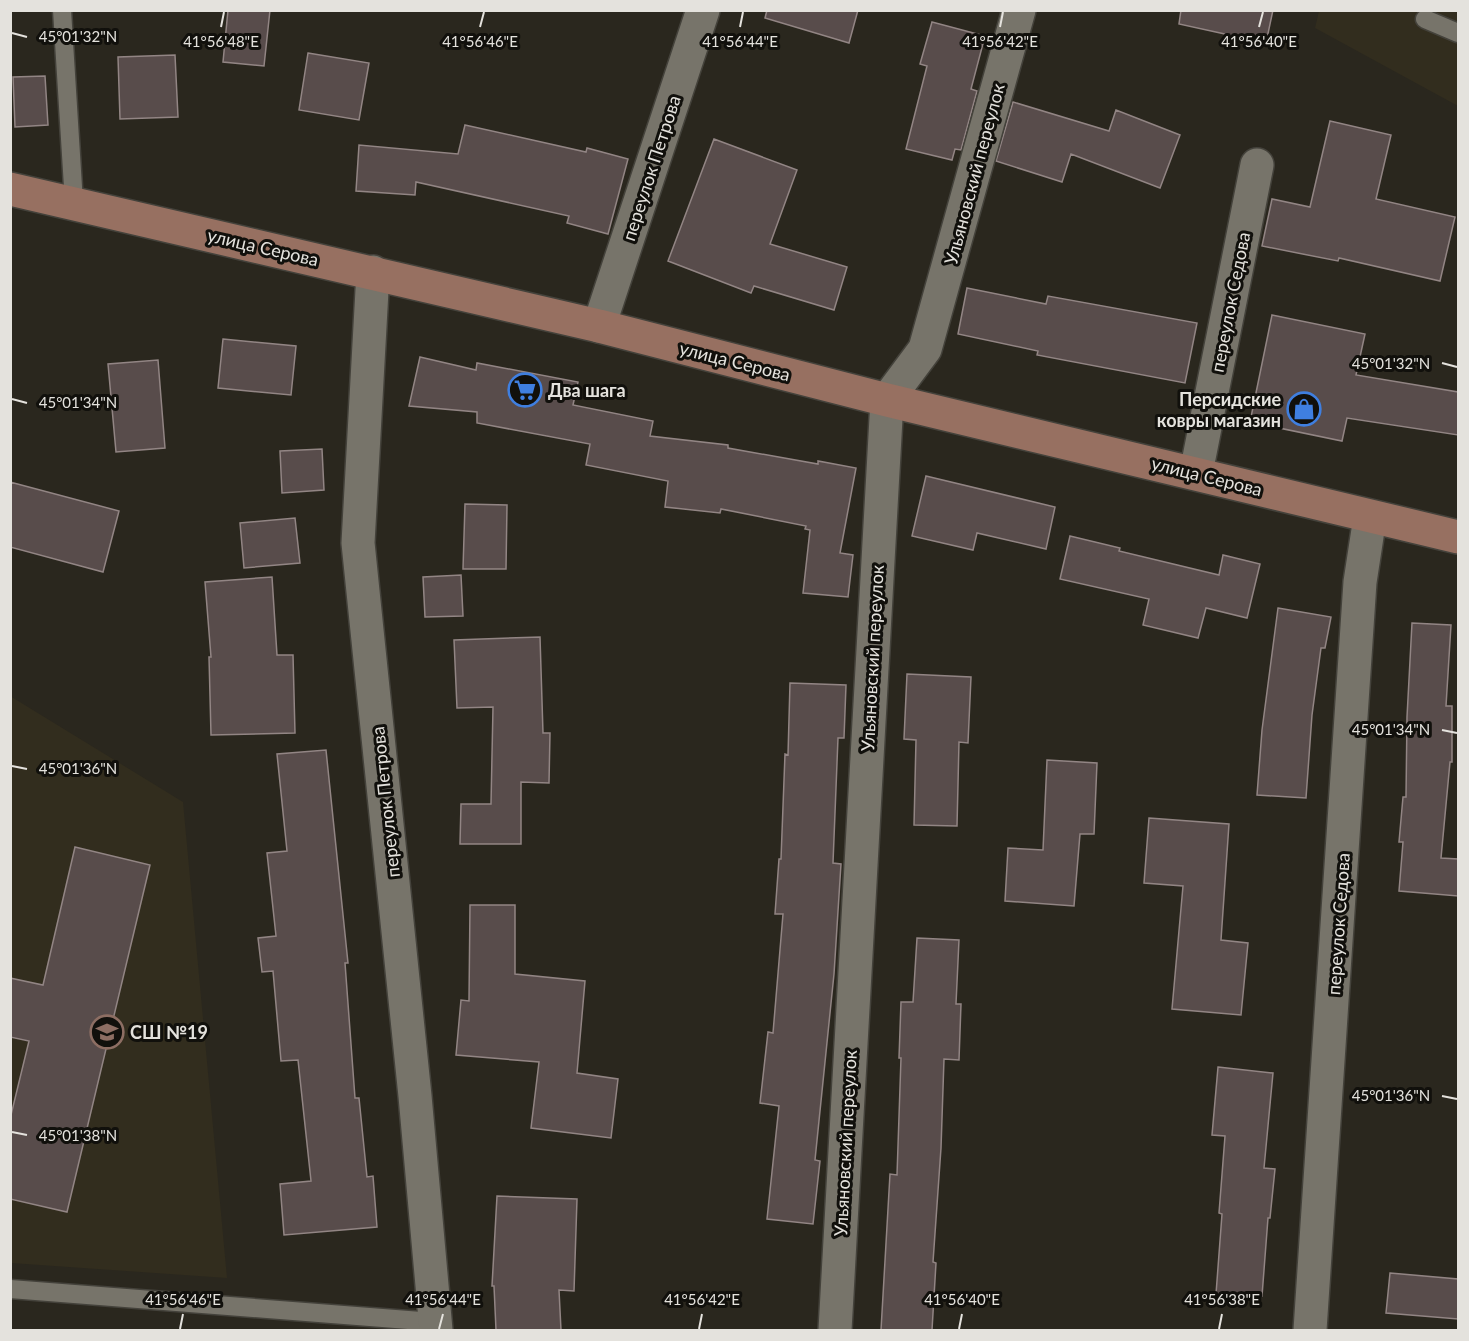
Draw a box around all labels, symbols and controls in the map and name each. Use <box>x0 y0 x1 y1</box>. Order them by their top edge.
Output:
text: 45°01'32"N <box>39 27 117 45</box>
text: 41°56'48"E <box>183 32 259 50</box>
text: 41°56'46"E <box>442 32 518 50</box>
text: 41°56'44"E <box>702 32 778 50</box>
text: 41°56'42"E <box>962 32 1038 50</box>
text: 41°56'40"E <box>1221 32 1297 50</box>
street label: Ульяновский переулок <box>939 80 1009 267</box>
street label: переулок Петрова <box>617 92 685 244</box>
street label: улица Серова <box>205 224 321 270</box>
street label: переулок Седова <box>1206 230 1254 374</box>
street label: улица Серова <box>677 337 793 385</box>
text: 45°01'32"N <box>1352 354 1430 372</box>
supermarket icon: Два шага <box>507 372 543 408</box>
place label: Два шага <box>548 379 626 401</box>
place label: Персидские ковры магазин <box>1157 388 1281 431</box>
shop icon: Персидские ковры магазин <box>1286 391 1322 427</box>
text: 45°01'34"N <box>39 393 117 411</box>
street label: улица Серова <box>1149 452 1265 500</box>
street label: Ульяновский переулок <box>856 563 888 752</box>
text: 45°01'34"N <box>1352 720 1430 738</box>
street label: переулок Петрова <box>366 725 404 879</box>
text: 45°01'36"N <box>39 759 117 777</box>
street label: переулок Седова <box>1322 852 1354 996</box>
school or university icon: СШ №19 <box>89 1014 125 1050</box>
place label: СШ №19 <box>130 1021 208 1043</box>
street label: Ульяновский переулок <box>829 1048 861 1237</box>
text: 45°01'36"N <box>1352 1086 1430 1104</box>
text: 45°01'38"N <box>39 1126 117 1144</box>
text: 41°56'46"E <box>145 1290 221 1308</box>
text: 41°56'44"E <box>405 1290 481 1308</box>
text: 41°56'42"E <box>664 1290 740 1308</box>
text: 41°56'40"E <box>924 1290 1000 1308</box>
text: 41°56'38"E <box>1184 1290 1260 1308</box>

